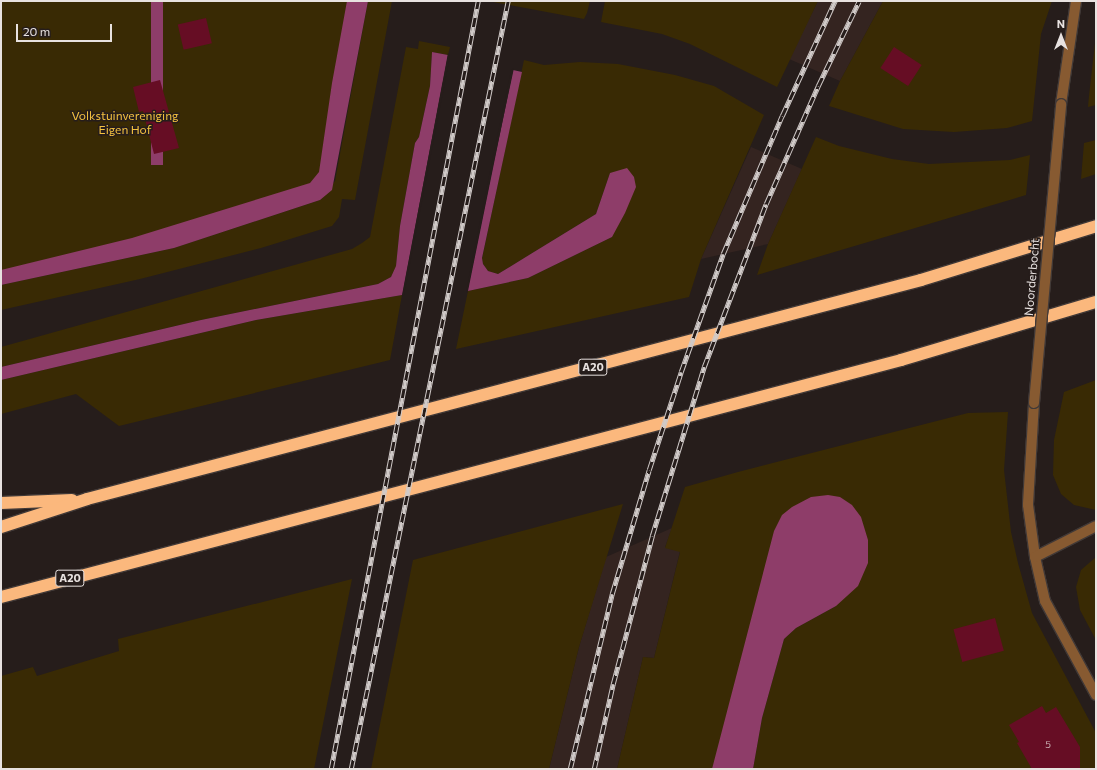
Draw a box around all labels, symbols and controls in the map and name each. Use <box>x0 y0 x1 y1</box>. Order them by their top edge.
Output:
scale bar <box>18 16 114 42</box>
north arrow <box>1041 16 1081 56</box>
text: N <box>1057 17 1065 30</box>
text: 20 m <box>23 24 50 38</box>
park label: Volkstuinvereniging Eigen Hof <box>71 109 179 137</box>
street label: Noorderbocht <box>1021 238 1043 316</box>
road number: A20 <box>578 358 608 376</box>
road number: A20 <box>55 569 85 587</box>
house number: 5 <box>1045 739 1051 751</box>

